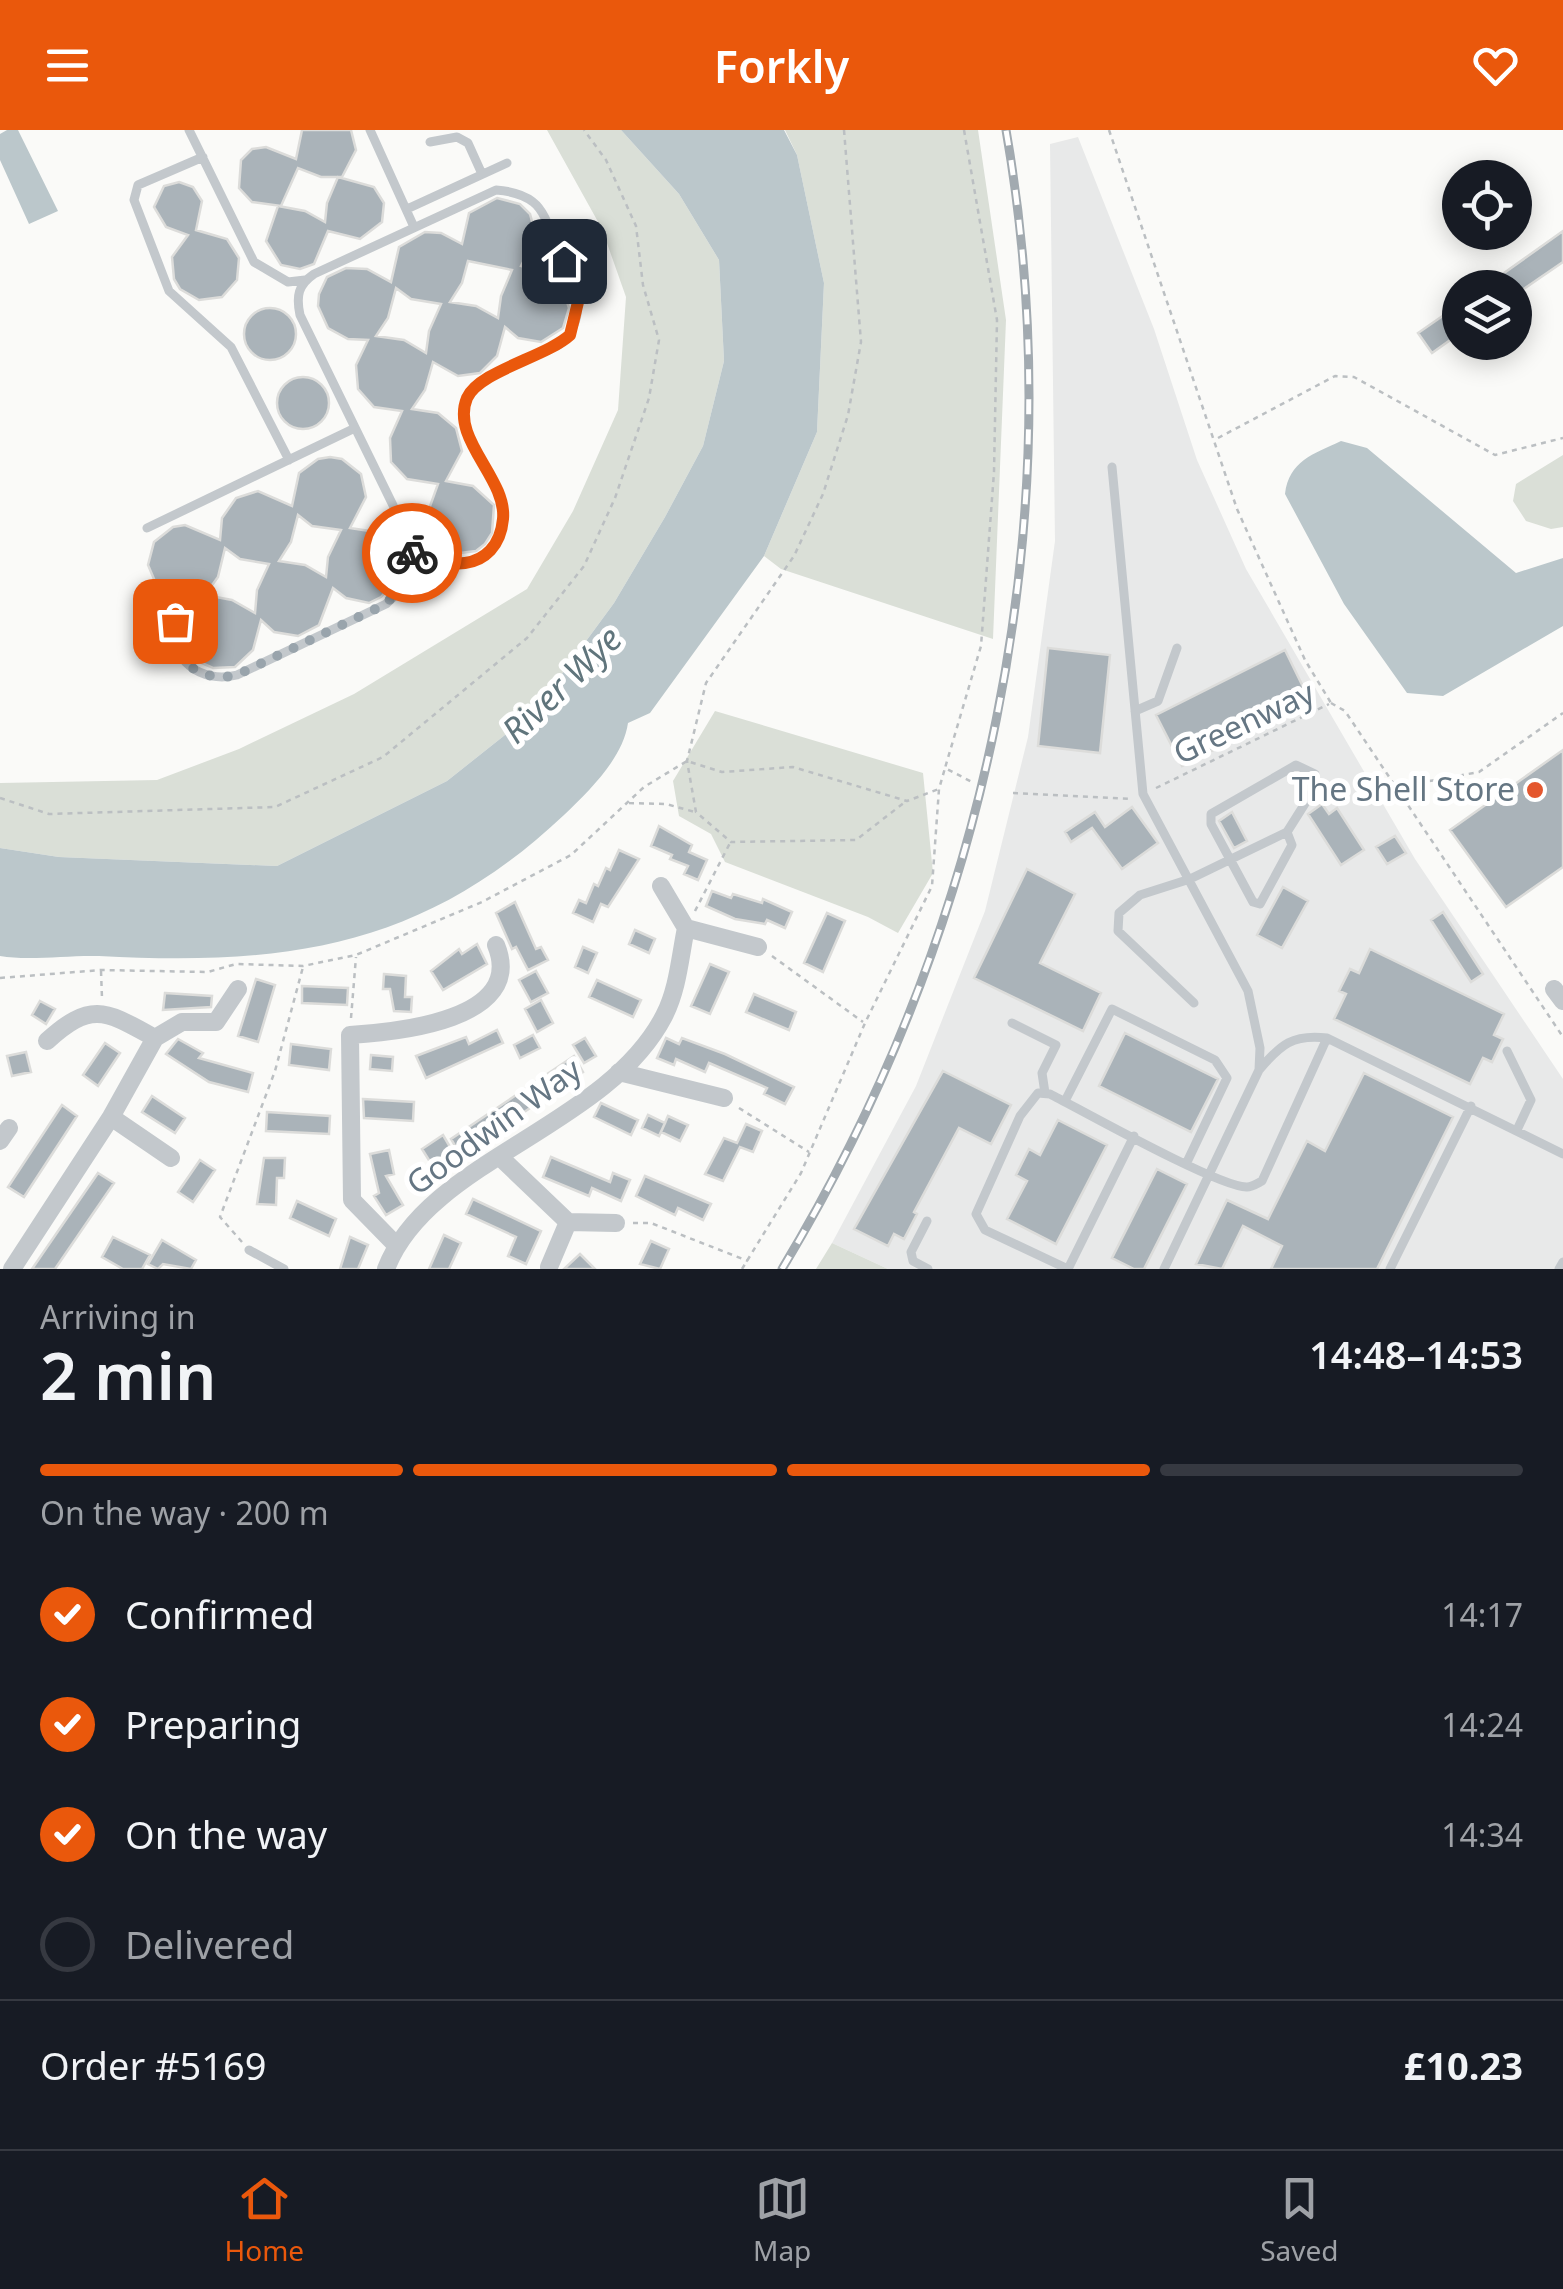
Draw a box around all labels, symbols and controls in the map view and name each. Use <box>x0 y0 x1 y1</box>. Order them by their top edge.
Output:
text: Forkly <box>714 35 849 96</box>
icon: menu <box>40 38 95 93</box>
icon: heart <box>1468 38 1523 93</box>
map controls <box>1442 160 1532 360</box>
button: locate <box>1442 160 1532 250</box>
pin <box>522 219 607 304</box>
icon: home <box>537 234 592 289</box>
button: layers <box>1442 270 1532 360</box>
courier <box>362 503 462 603</box>
icon: bike <box>385 526 440 581</box>
pin <box>133 579 218 664</box>
icon: bag <box>148 594 203 649</box>
water label: River Wye <box>491 615 631 753</box>
street label: Greenway <box>1166 670 1322 773</box>
place label: The Shell Store <box>1292 767 1515 810</box>
marker: The Shell Store <box>1524 779 1546 801</box>
street label: Goodwin Way <box>397 1047 590 1204</box>
text: Arriving in <box>40 1295 195 1338</box>
text: 14:48–14:53 <box>1309 1328 1523 1380</box>
text: 2 min <box>40 1331 216 1419</box>
text: On the way · 200 m <box>40 1491 329 1534</box>
icon: check <box>40 1587 95 1642</box>
text: Confirmed <box>125 1588 314 1640</box>
text: 14:17 <box>1441 1593 1523 1636</box>
icon: check <box>40 1697 95 1752</box>
text: Preparing <box>125 1698 301 1750</box>
text: 14:24 <box>1441 1703 1523 1746</box>
icon: check <box>40 1807 95 1862</box>
text: On the way <box>125 1808 327 1860</box>
text: 14:34 <box>1441 1813 1523 1856</box>
text: Delivered <box>125 1918 294 1970</box>
text: Order #5169 <box>40 2039 266 2091</box>
text: £10.23 <box>1404 2039 1523 2091</box>
tab: Home <box>224 2171 304 2269</box>
tab: Map <box>753 2171 811 2269</box>
tab: Saved <box>1260 2171 1339 2269</box>

